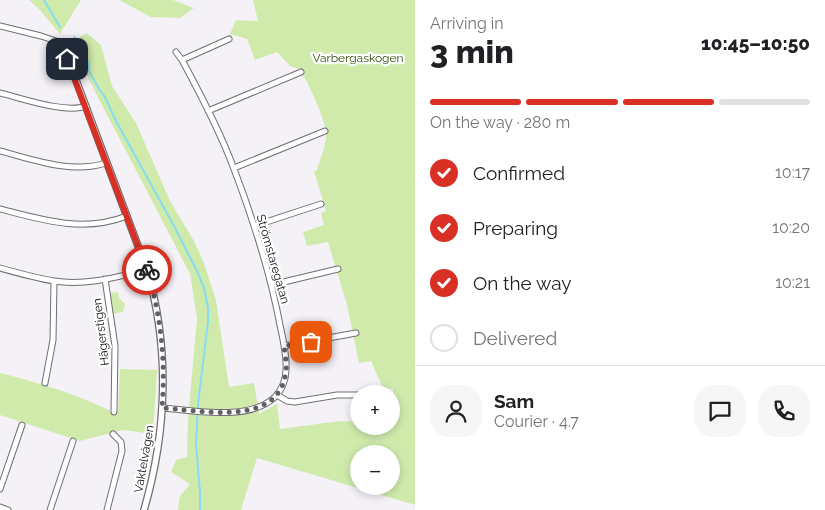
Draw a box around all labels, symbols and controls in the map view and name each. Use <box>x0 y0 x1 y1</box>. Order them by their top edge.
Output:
text: Arriving in <box>430 14 504 33</box>
text: 10:45–10:50 <box>701 32 810 54</box>
text: 3 min <box>430 33 514 70</box>
pin <box>46 38 88 80</box>
icon: home <box>53 45 81 73</box>
park label: Varbergaskogen <box>312 51 404 65</box>
text: On the way · 280 m <box>430 113 570 132</box>
icon: check <box>430 159 458 187</box>
text: Confirmed <box>473 162 565 184</box>
text: 10:17 <box>775 163 810 182</box>
street label: Strömstaregatan <box>254 213 292 305</box>
icon: check <box>430 214 458 242</box>
text: Preparing <box>473 217 558 239</box>
text: 10:20 <box>772 218 810 237</box>
courier <box>122 245 172 295</box>
icon: bike <box>133 256 161 284</box>
icon: check <box>430 269 458 297</box>
text: On the way <box>473 272 572 294</box>
text: 10:21 <box>775 273 810 292</box>
street label: Hägerstigen <box>90 297 112 367</box>
pin <box>290 321 332 363</box>
text: Delivered <box>473 327 557 349</box>
icon: bag <box>297 328 325 356</box>
map controls <box>350 385 400 495</box>
button: + <box>350 385 400 435</box>
button: person <box>430 385 482 437</box>
button: chat <box>694 385 746 437</box>
button: phone <box>758 385 810 437</box>
text: Sam <box>494 390 534 412</box>
text: Courier · 4.7 <box>494 412 579 431</box>
street label: Vaktelvägen <box>131 424 157 494</box>
button: − <box>350 445 400 495</box>

